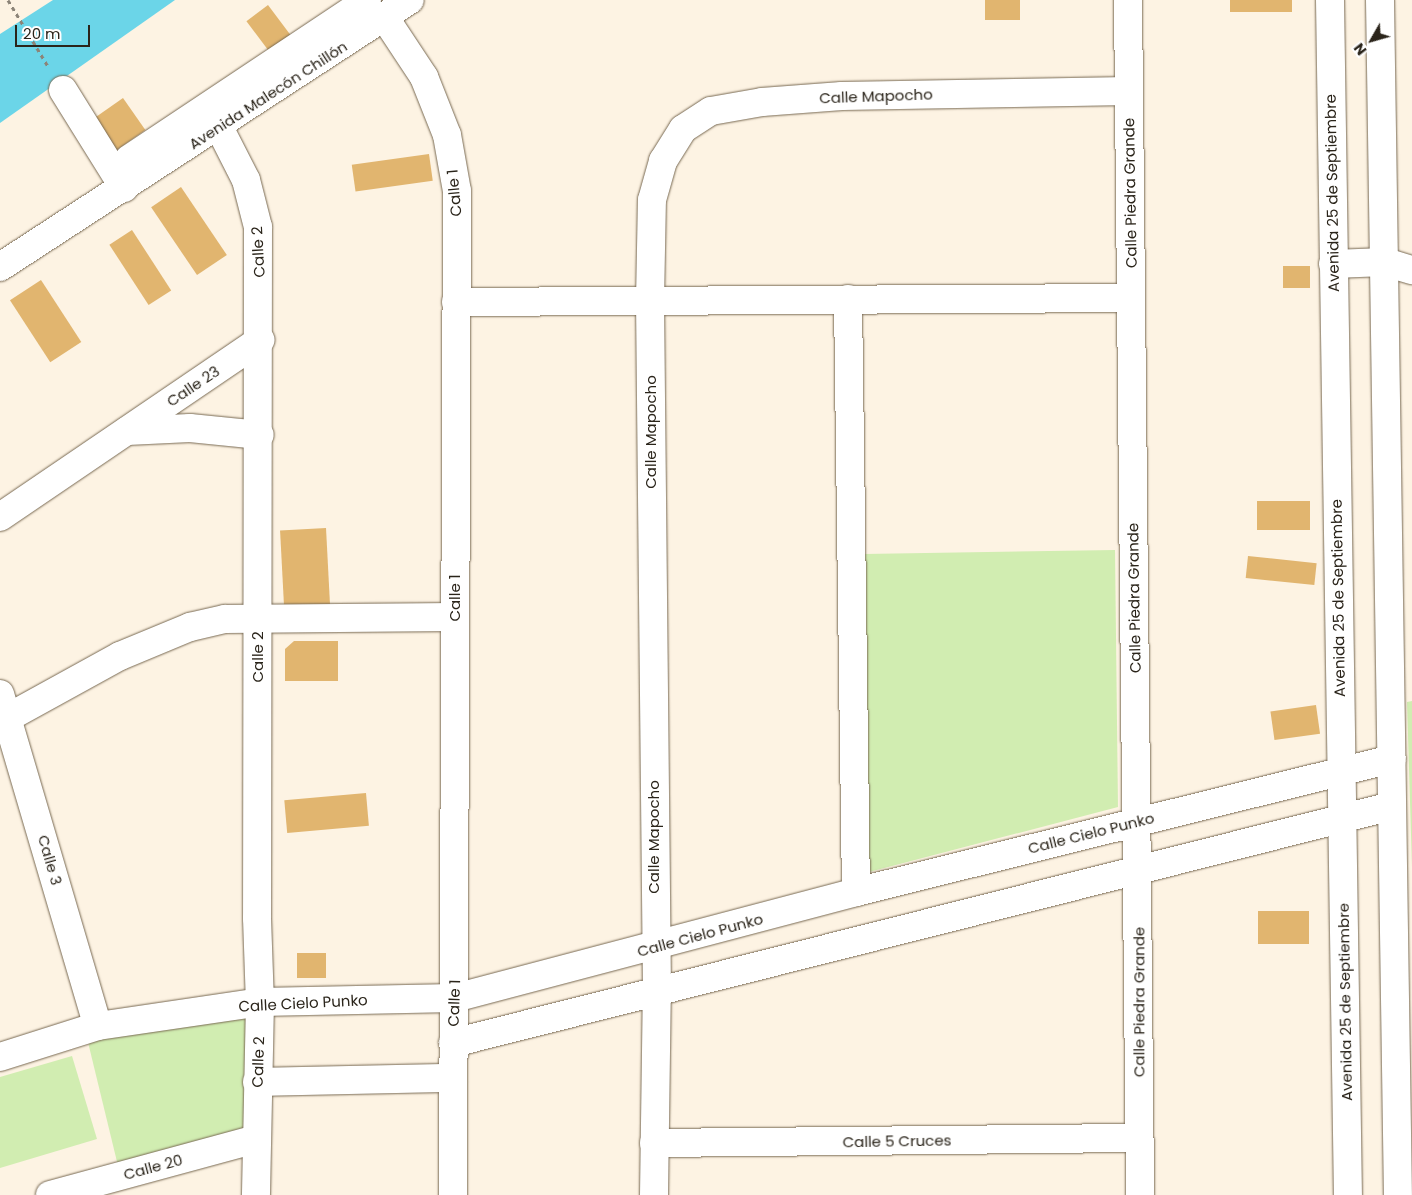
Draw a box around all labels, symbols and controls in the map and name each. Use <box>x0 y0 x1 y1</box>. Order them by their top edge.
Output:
scale bar <box>18 15 92 47</box>
north arrow <box>1347 15 1397 65</box>
text: 20 m <box>23 23 61 44</box>
street label: Avenida Malecón Chillón <box>185 37 351 153</box>
text: N <box>1349 39 1371 60</box>
street label: Calle Mapocho <box>819 85 933 107</box>
street label: Avenida 25 de Septiembre <box>1321 94 1343 292</box>
street label: Calle Piedra Grande <box>1120 118 1140 268</box>
street label: Calle 1 <box>443 169 465 217</box>
street label: Calle 2 <box>248 226 268 278</box>
street label: Calle 23 <box>163 362 223 410</box>
street label: Calle Mapocho <box>642 375 660 489</box>
street label: Avenida 25 de Septiembre <box>1327 499 1349 697</box>
street label: Calle Piedra Grande <box>1124 523 1144 673</box>
street label: Calle 1 <box>446 574 464 622</box>
street label: Calle 2 <box>249 631 267 683</box>
street label: Calle Mapocho <box>645 780 663 894</box>
street label: Calle Cielo Punko <box>1026 809 1156 857</box>
street label: Calle 3 <box>34 833 66 887</box>
street label: Avenida 25 de Septiembre <box>1334 903 1356 1101</box>
street label: Calle Cielo Punko <box>635 910 765 960</box>
street label: Calle Piedra Grande <box>1130 927 1148 1077</box>
street label: Calle 1 <box>444 979 464 1027</box>
street label: Calle Cielo Punko <box>238 991 368 1015</box>
street label: Calle 2 <box>248 1036 268 1088</box>
street label: Calle 5 Cruces <box>842 1131 952 1151</box>
street label: Calle 20 <box>121 1150 185 1184</box>

